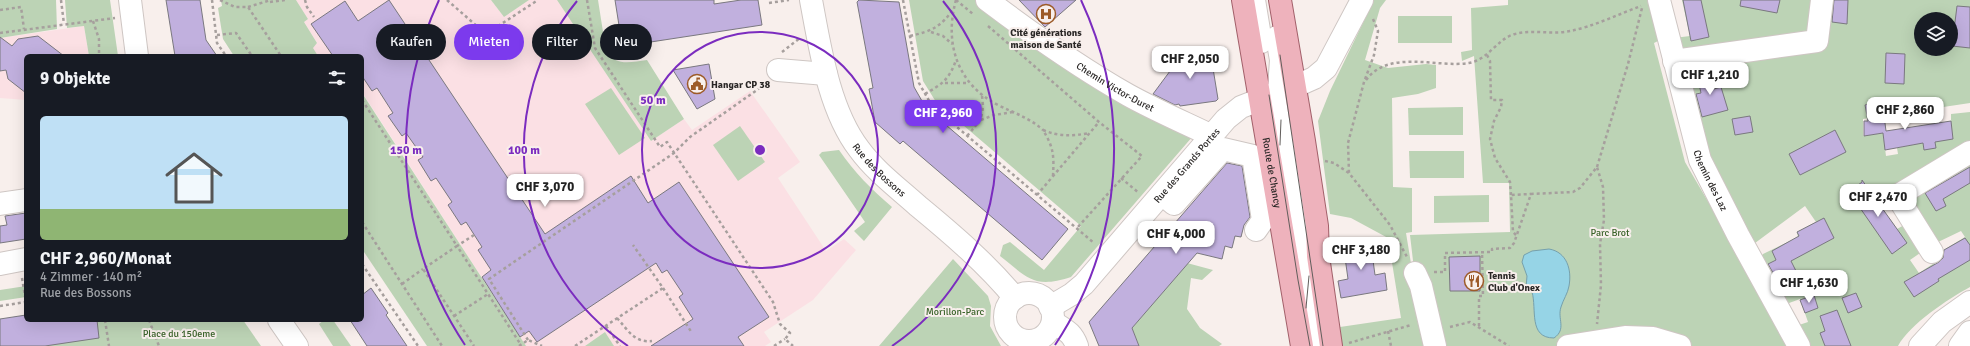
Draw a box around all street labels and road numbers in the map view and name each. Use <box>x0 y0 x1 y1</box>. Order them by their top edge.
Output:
street label: Chemin Victor-Duret <box>1074 60 1156 115</box>
street label: Rue des Grands Portes <box>1151 125 1223 206</box>
street label: Route de Chancy <box>1260 137 1283 209</box>
street label: Rue des Bossons <box>850 141 908 200</box>
street label: Chemin des Laz <box>1691 149 1730 214</box>

